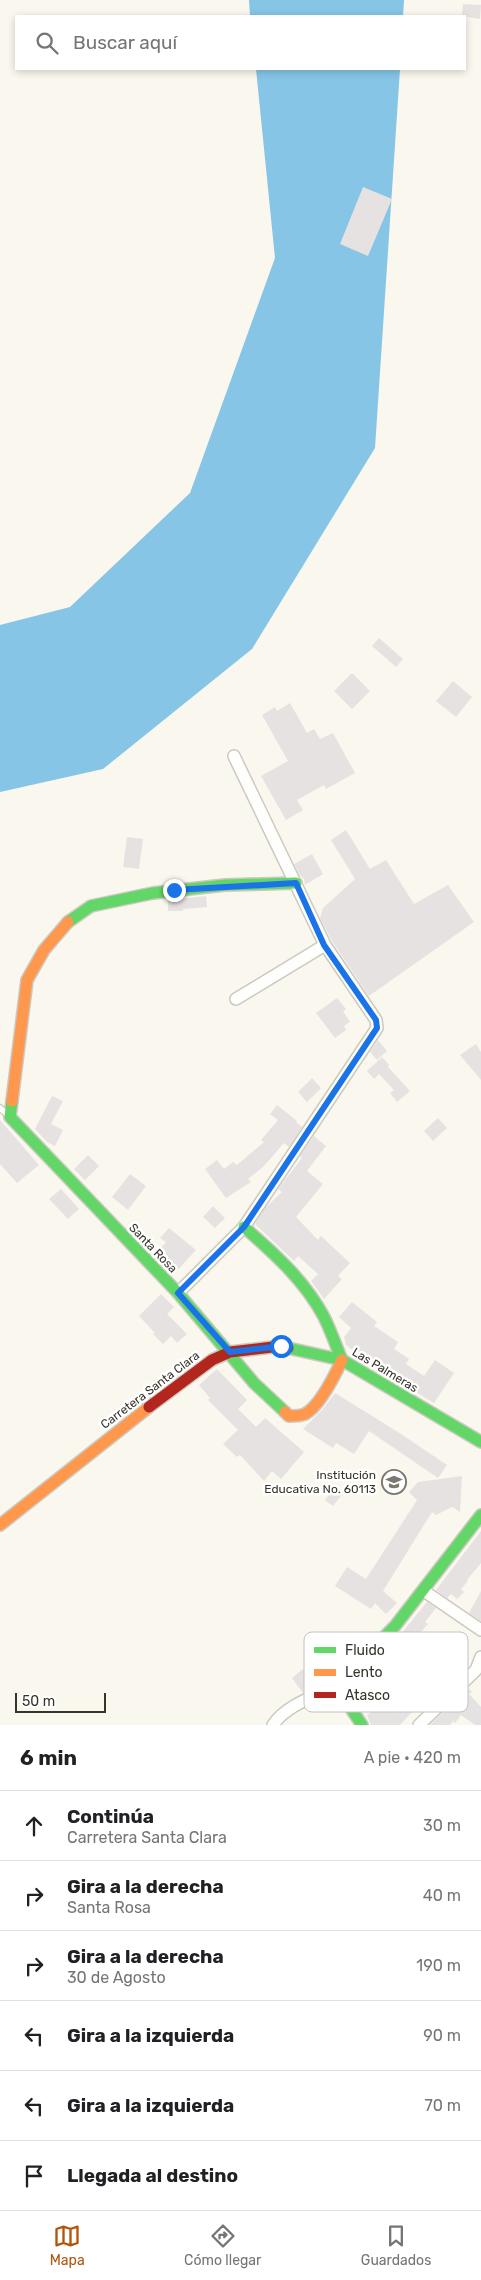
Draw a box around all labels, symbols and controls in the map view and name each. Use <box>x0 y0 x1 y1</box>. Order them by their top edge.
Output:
search box <box>15 15 466 70</box>
icon: search <box>33 29 61 57</box>
text: Buscar aquí <box>73 31 177 54</box>
route end <box>163 879 186 902</box>
street label: Santa Rosa <box>126 1220 180 1276</box>
route start <box>270 1335 293 1358</box>
street label: Las Palmeras <box>350 1345 420 1395</box>
street label: Carretera Santa Clara <box>98 1348 202 1432</box>
place label: Institución Educativa No. 60113 <box>264 1468 376 1496</box>
school or university icon: Institución Educativa No. 60113 <box>381 1469 407 1495</box>
legend <box>304 1632 468 1712</box>
text: Fluido <box>345 1642 385 1659</box>
text: Lento <box>345 1664 382 1681</box>
text: Atasco <box>345 1687 390 1704</box>
scale bar <box>15 1690 106 1713</box>
text: 50 m <box>22 1693 55 1710</box>
text: 6 min <box>20 1745 77 1770</box>
text: A pie · 420 m <box>364 1748 461 1767</box>
text: Continúa <box>67 1805 154 1828</box>
icon: ahead <box>20 1812 48 1840</box>
text: 30 m <box>423 1816 461 1835</box>
text: Carretera Santa Clara <box>67 1828 227 1847</box>
text: Gira a la derecha <box>67 1875 224 1898</box>
icon: right <box>20 1882 48 1910</box>
text: 40 m <box>423 1886 461 1905</box>
text: Santa Rosa <box>67 1898 151 1917</box>
text: Gira a la derecha <box>67 1945 224 1968</box>
icon: right <box>20 1952 48 1980</box>
text: 190 m <box>416 1956 461 1975</box>
text: 30 de Agosto <box>67 1968 166 1987</box>
icon: left <box>20 2022 48 2050</box>
text: Gira a la izquierda <box>67 2024 234 2047</box>
text: 90 m <box>423 2026 461 2045</box>
icon: left <box>20 2092 48 2120</box>
text: Gira a la izquierda <box>67 2094 234 2117</box>
text: 70 m <box>424 2096 461 2115</box>
icon: arrive <box>20 2162 48 2190</box>
text: Llegada al destino <box>67 2164 238 2187</box>
tab: Mapa <box>50 2222 85 2269</box>
tab: Cómo llegar <box>184 2222 261 2269</box>
tab: Guardados <box>361 2222 431 2269</box>

